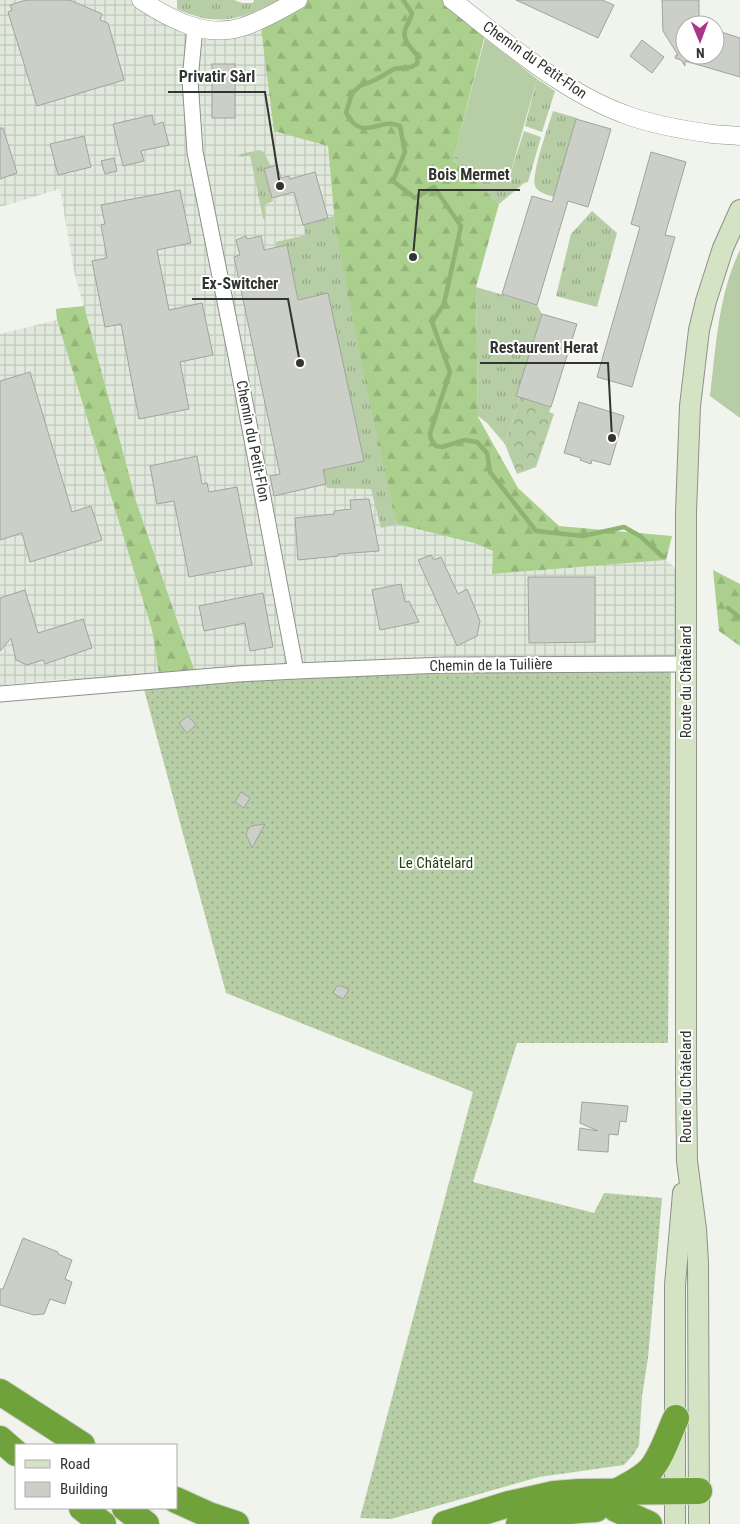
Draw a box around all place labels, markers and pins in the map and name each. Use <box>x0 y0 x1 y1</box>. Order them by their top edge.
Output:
callout: Privatir Sàrl <box>168 61 265 92</box>
callout: Bois Mermet <box>419 159 520 190</box>
callout: Ex-Switcher <box>192 268 288 299</box>
callout: Restaurent Herat <box>480 332 608 363</box>

